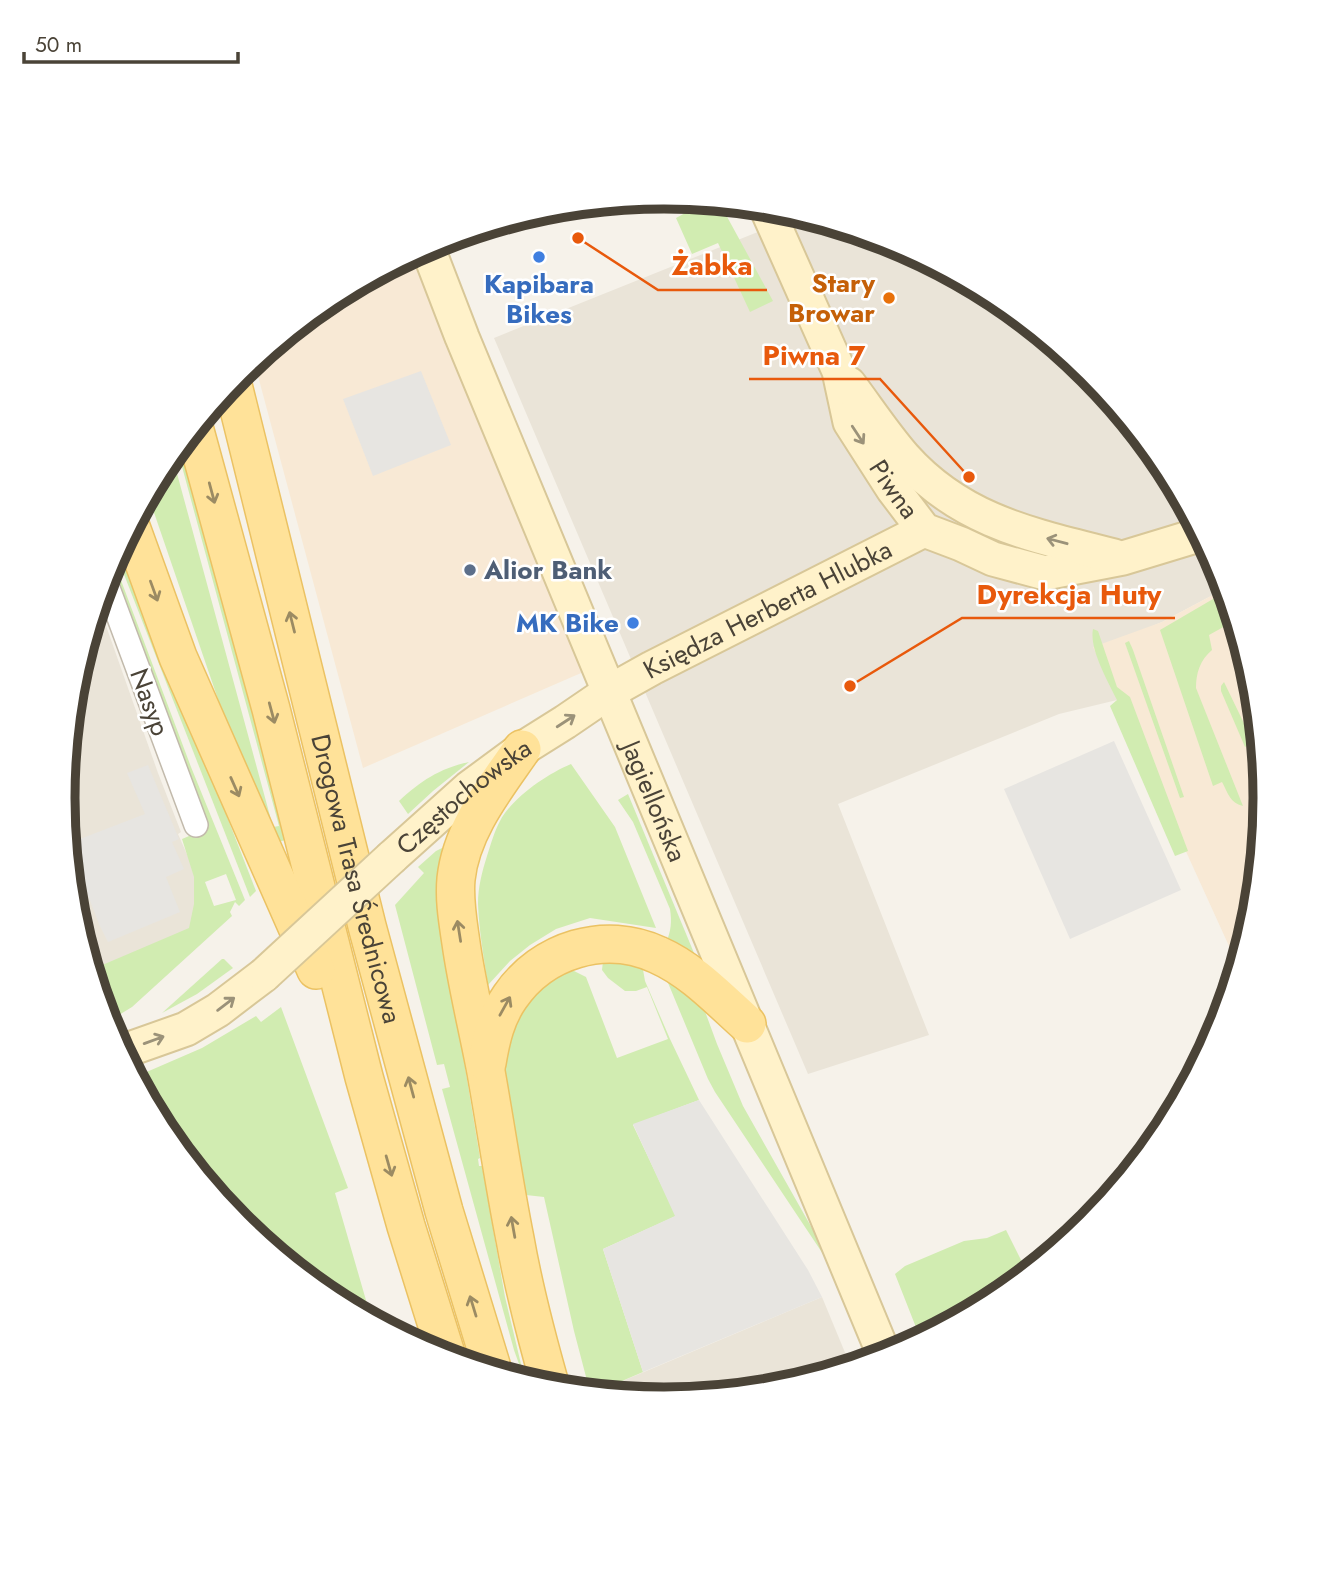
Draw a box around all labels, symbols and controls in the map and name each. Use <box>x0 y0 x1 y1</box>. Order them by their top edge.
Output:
scale bar <box>24 21 238 65</box>
text: 50 m <box>35 30 82 60</box>
callout: Żabka <box>658 241 767 290</box>
text: Żabka <box>672 245 752 286</box>
marker: Kapibara Bikes <box>531 249 547 265</box>
place label: Stary Browar <box>788 264 875 332</box>
place label: Kapibara Bikes <box>484 265 594 333</box>
marker: Stary Browar <box>881 290 897 306</box>
callout: Piwna 7 <box>749 330 880 379</box>
text: Piwna 7 <box>763 335 866 376</box>
one-way arrow <box>851 425 865 445</box>
street label: Piwna <box>860 452 928 527</box>
one-way arrow <box>206 481 219 504</box>
street label: Księdza Herberta Hlubka <box>636 530 898 688</box>
one-way arrow <box>1046 534 1069 547</box>
place label: Alior Bank <box>483 551 612 589</box>
marker: Alior Bank <box>462 562 478 578</box>
callout: Dyrekcja Huty <box>962 569 1175 618</box>
text: Dyrekcja Huty <box>977 574 1162 615</box>
one-way arrow <box>149 579 161 601</box>
place label: MK Bike <box>516 604 619 642</box>
one-way arrow <box>285 611 298 634</box>
marker: MK Bike <box>625 615 641 631</box>
street label: Nasyp <box>120 663 180 741</box>
one-way arrow <box>266 702 279 724</box>
one-way arrow <box>556 714 576 728</box>
street label: Częstochowska <box>388 729 539 864</box>
street label: Drogowa Trasa Średnicowa <box>301 730 411 1028</box>
street label: Jagiellońska <box>611 732 697 868</box>
one-way arrow <box>229 776 242 797</box>
one-way arrow <box>452 920 465 943</box>
one-way arrow <box>217 996 235 1011</box>
one-way arrow <box>499 996 512 1017</box>
one-way arrow <box>142 1033 164 1045</box>
one-way arrow <box>403 1077 416 1099</box>
one-way arrow <box>383 1154 396 1177</box>
one-way arrow <box>505 1216 519 1239</box>
one-way arrow <box>465 1295 478 1317</box>

